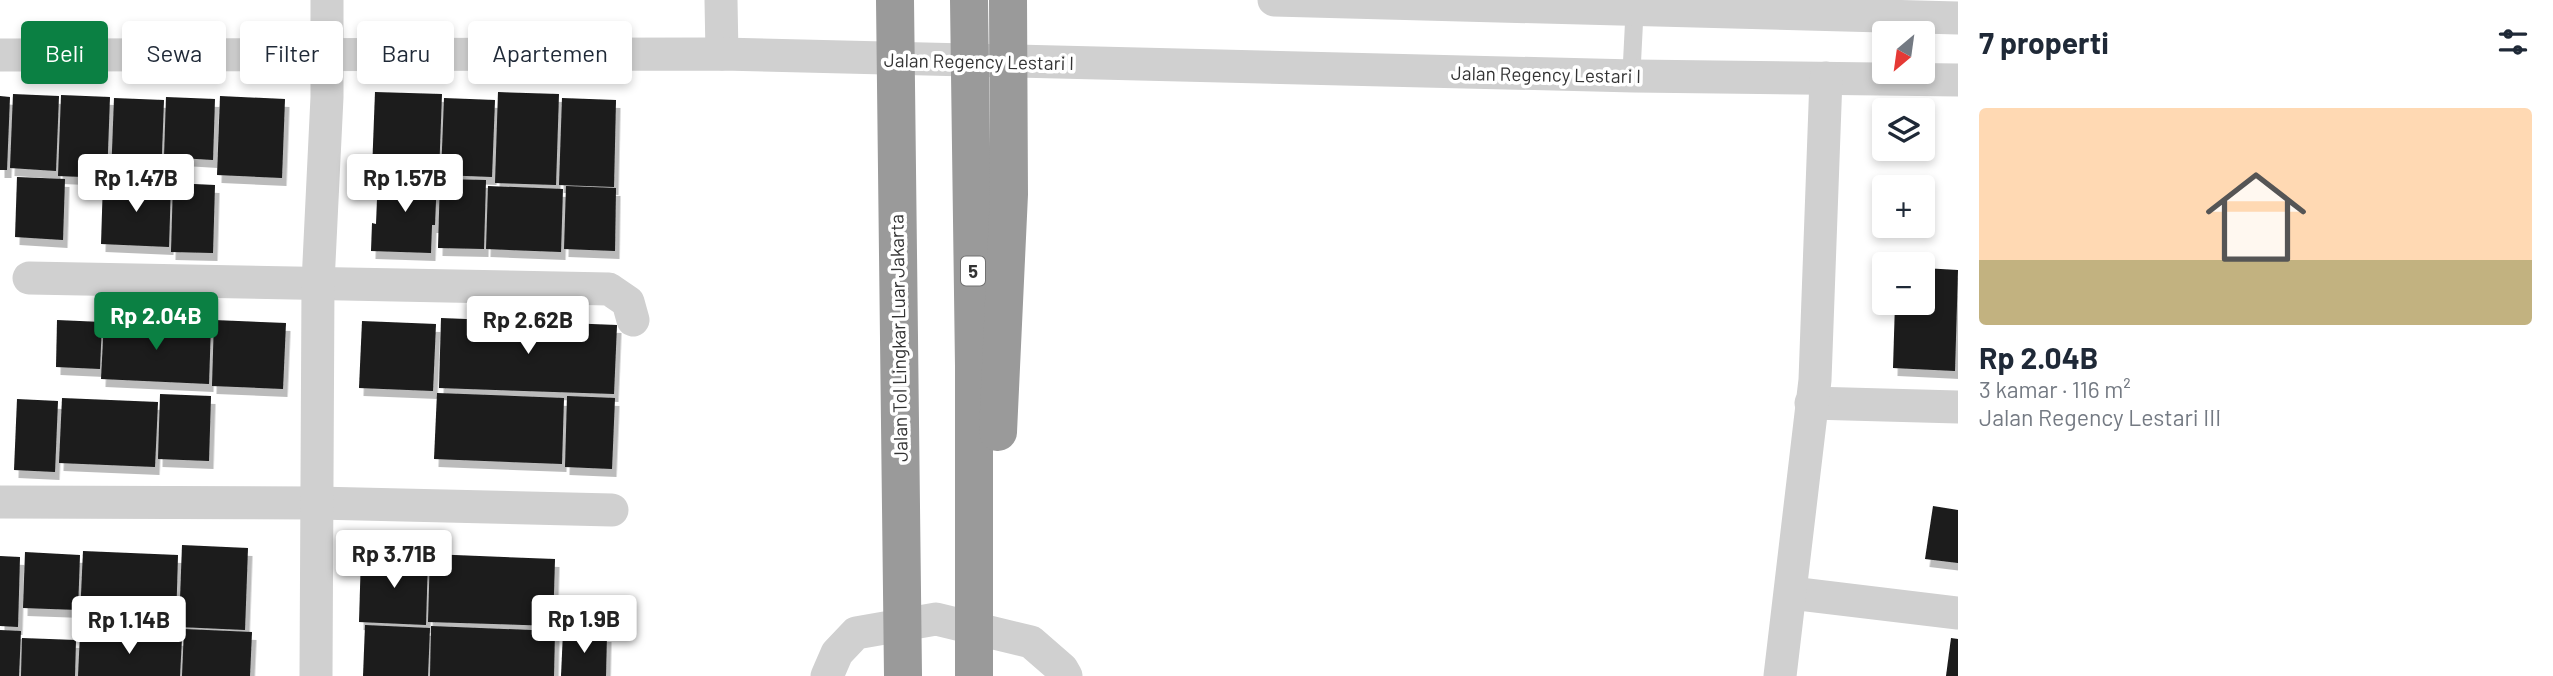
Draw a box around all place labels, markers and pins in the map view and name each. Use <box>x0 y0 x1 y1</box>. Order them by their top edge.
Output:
pin: Rp 1.47B <box>64 154 208 214</box>
pin: Rp 1.57B <box>333 154 477 214</box>
pin: Rp 2.04B <box>84 292 228 352</box>
pin: Rp 2.62B <box>456 296 600 356</box>
pin: Rp 3.71B <box>322 530 466 590</box>
pin: Rp 1.14B <box>57 596 201 656</box>
pin: Rp 1.9B <box>519 596 649 655</box>

